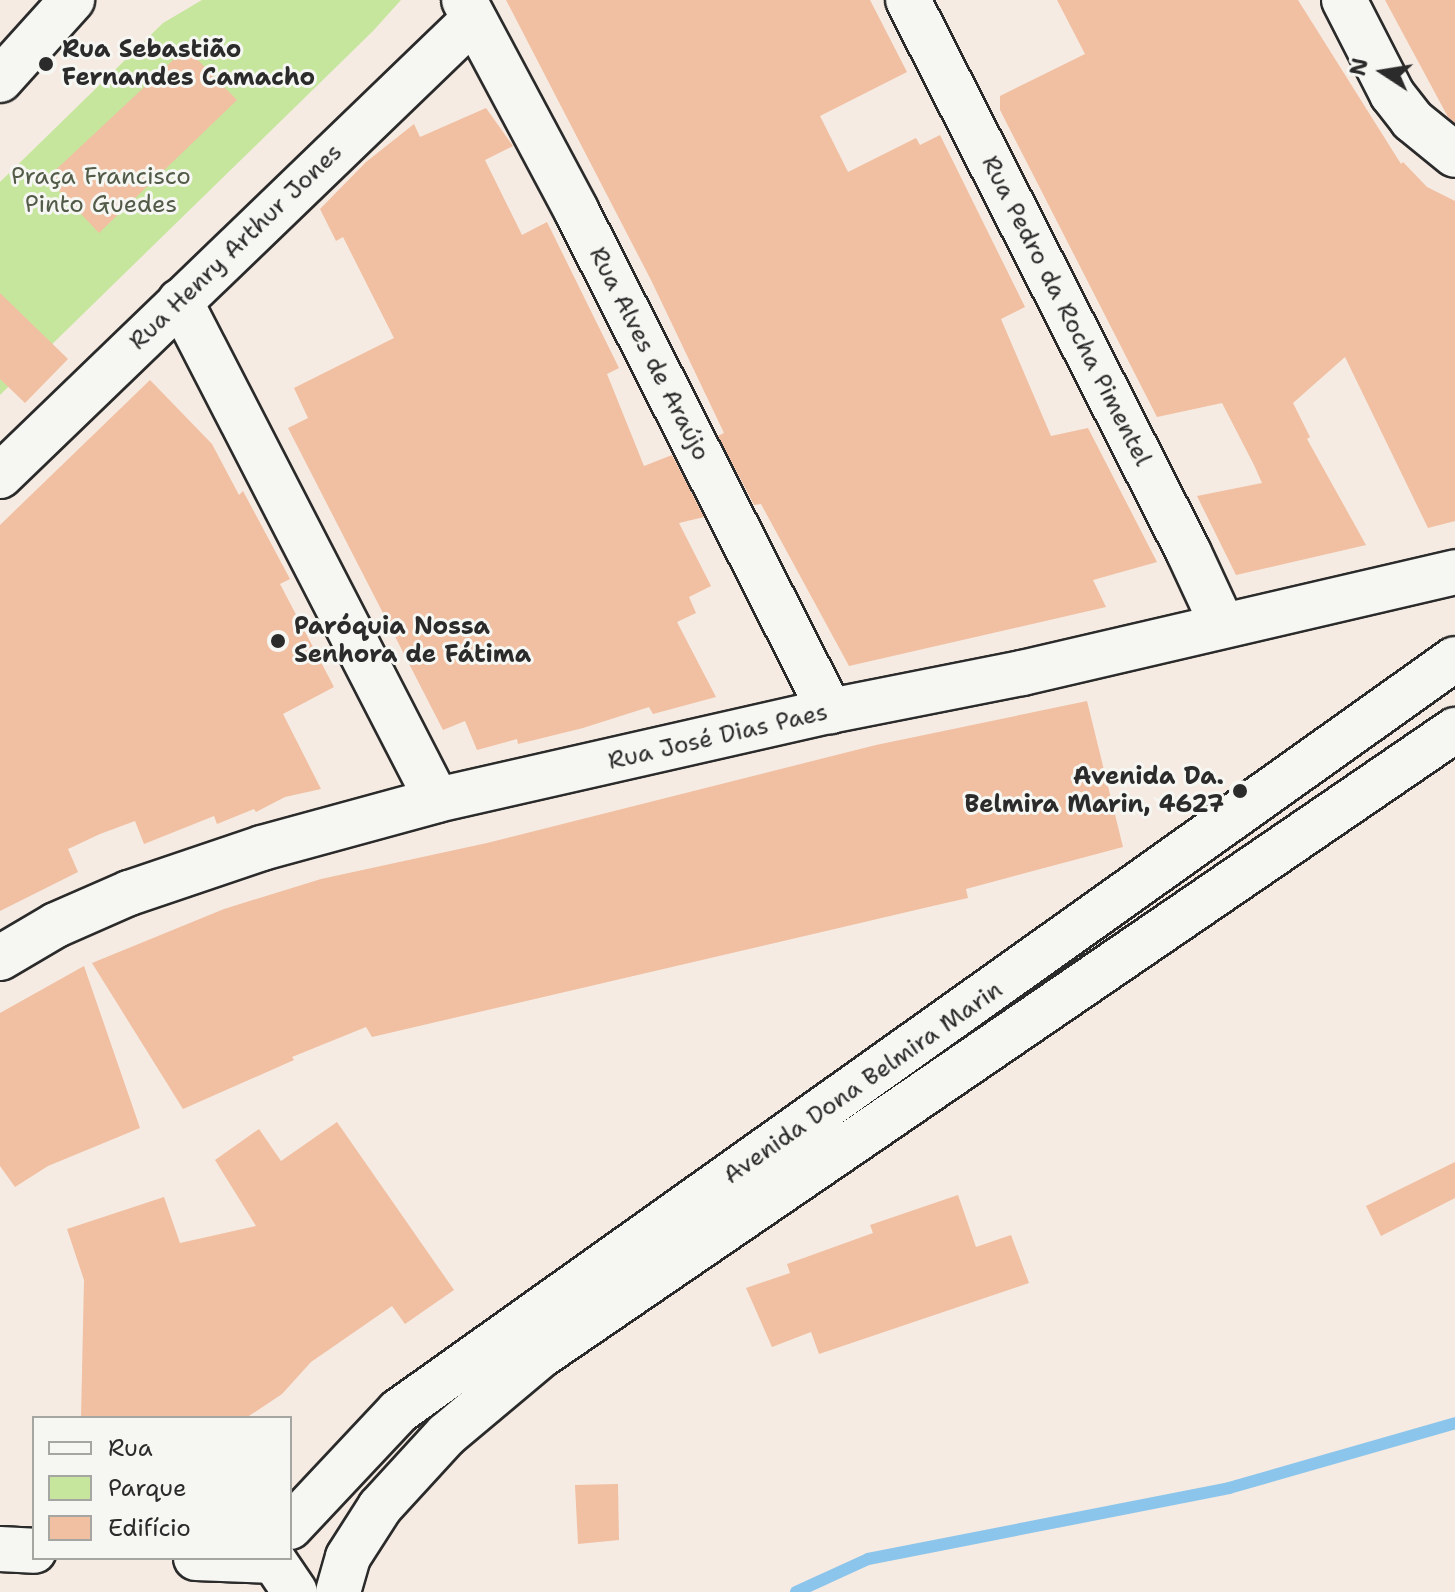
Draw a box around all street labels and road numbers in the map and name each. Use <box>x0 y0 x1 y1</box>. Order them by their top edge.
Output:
street label: Rua Henry Arthur Jones <box>124 138 348 356</box>
street label: Rua Pedro da Rocha Pimentel <box>975 151 1157 471</box>
street label: Rua Alves de Araújo <box>583 243 715 465</box>
street label: Rua José Dias Paes <box>605 698 831 776</box>
street label: Avenida Dona Belmira Marin <box>718 976 1008 1190</box>

